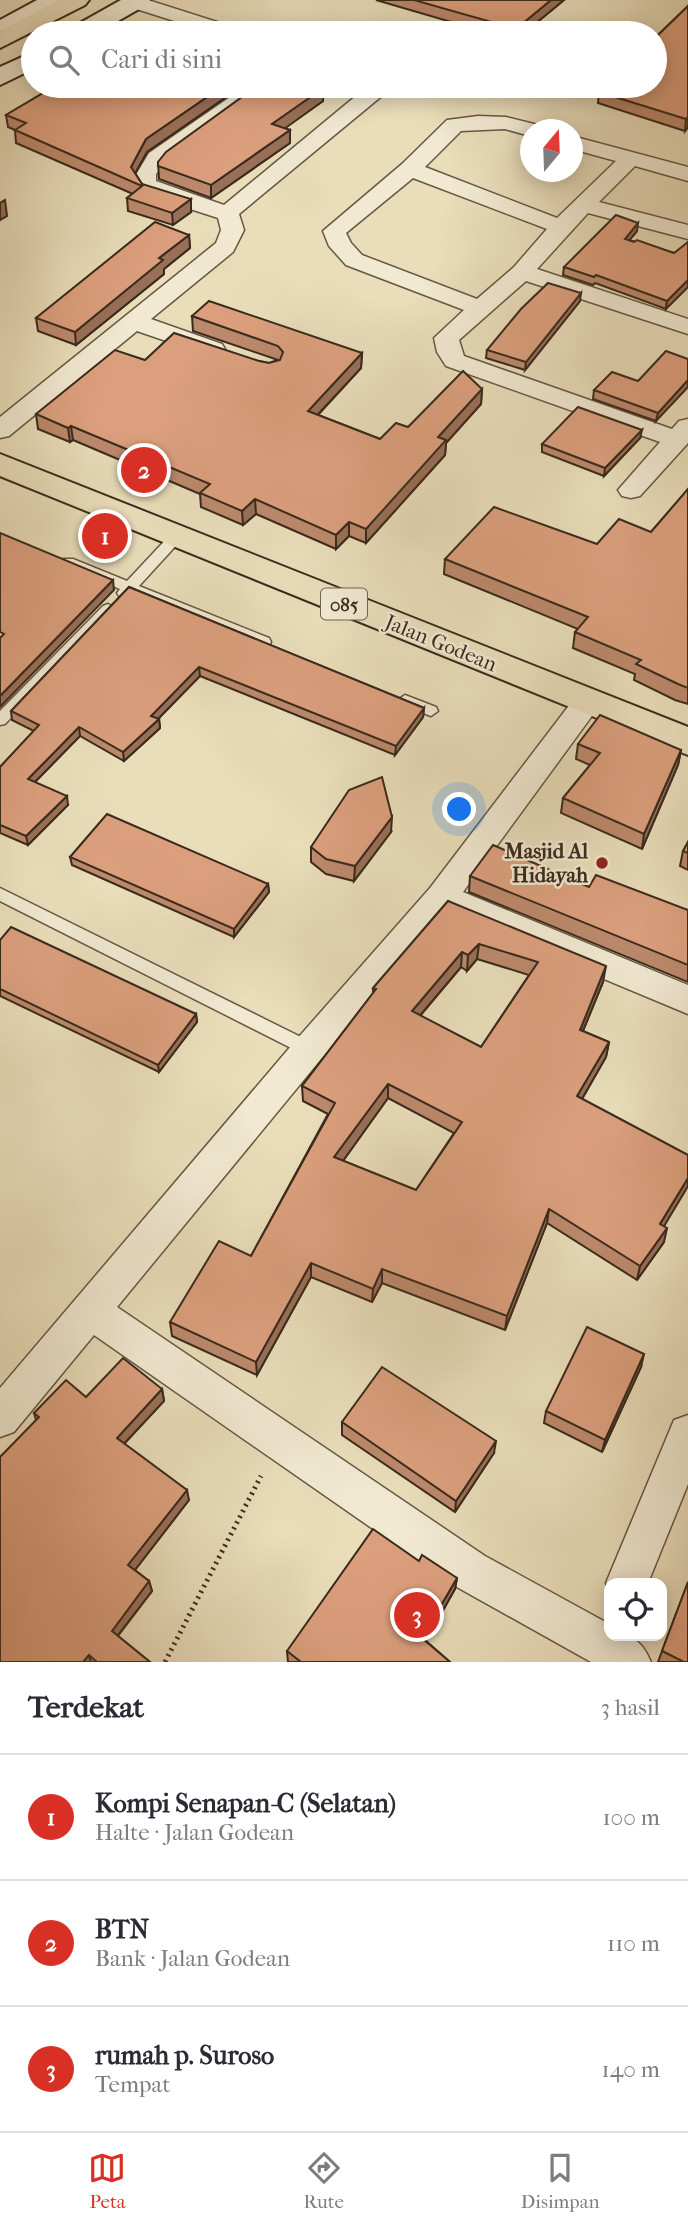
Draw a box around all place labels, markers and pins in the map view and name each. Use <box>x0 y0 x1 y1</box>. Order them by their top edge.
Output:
pin: 2 <box>121 444 167 496</box>
pin: 1 <box>82 510 128 562</box>
place label: Masjid Al Hidayah <box>504 839 588 887</box>
marker: Masjid Al Hidayah <box>594 855 610 871</box>
pin: 3 <box>394 1589 440 1641</box>

